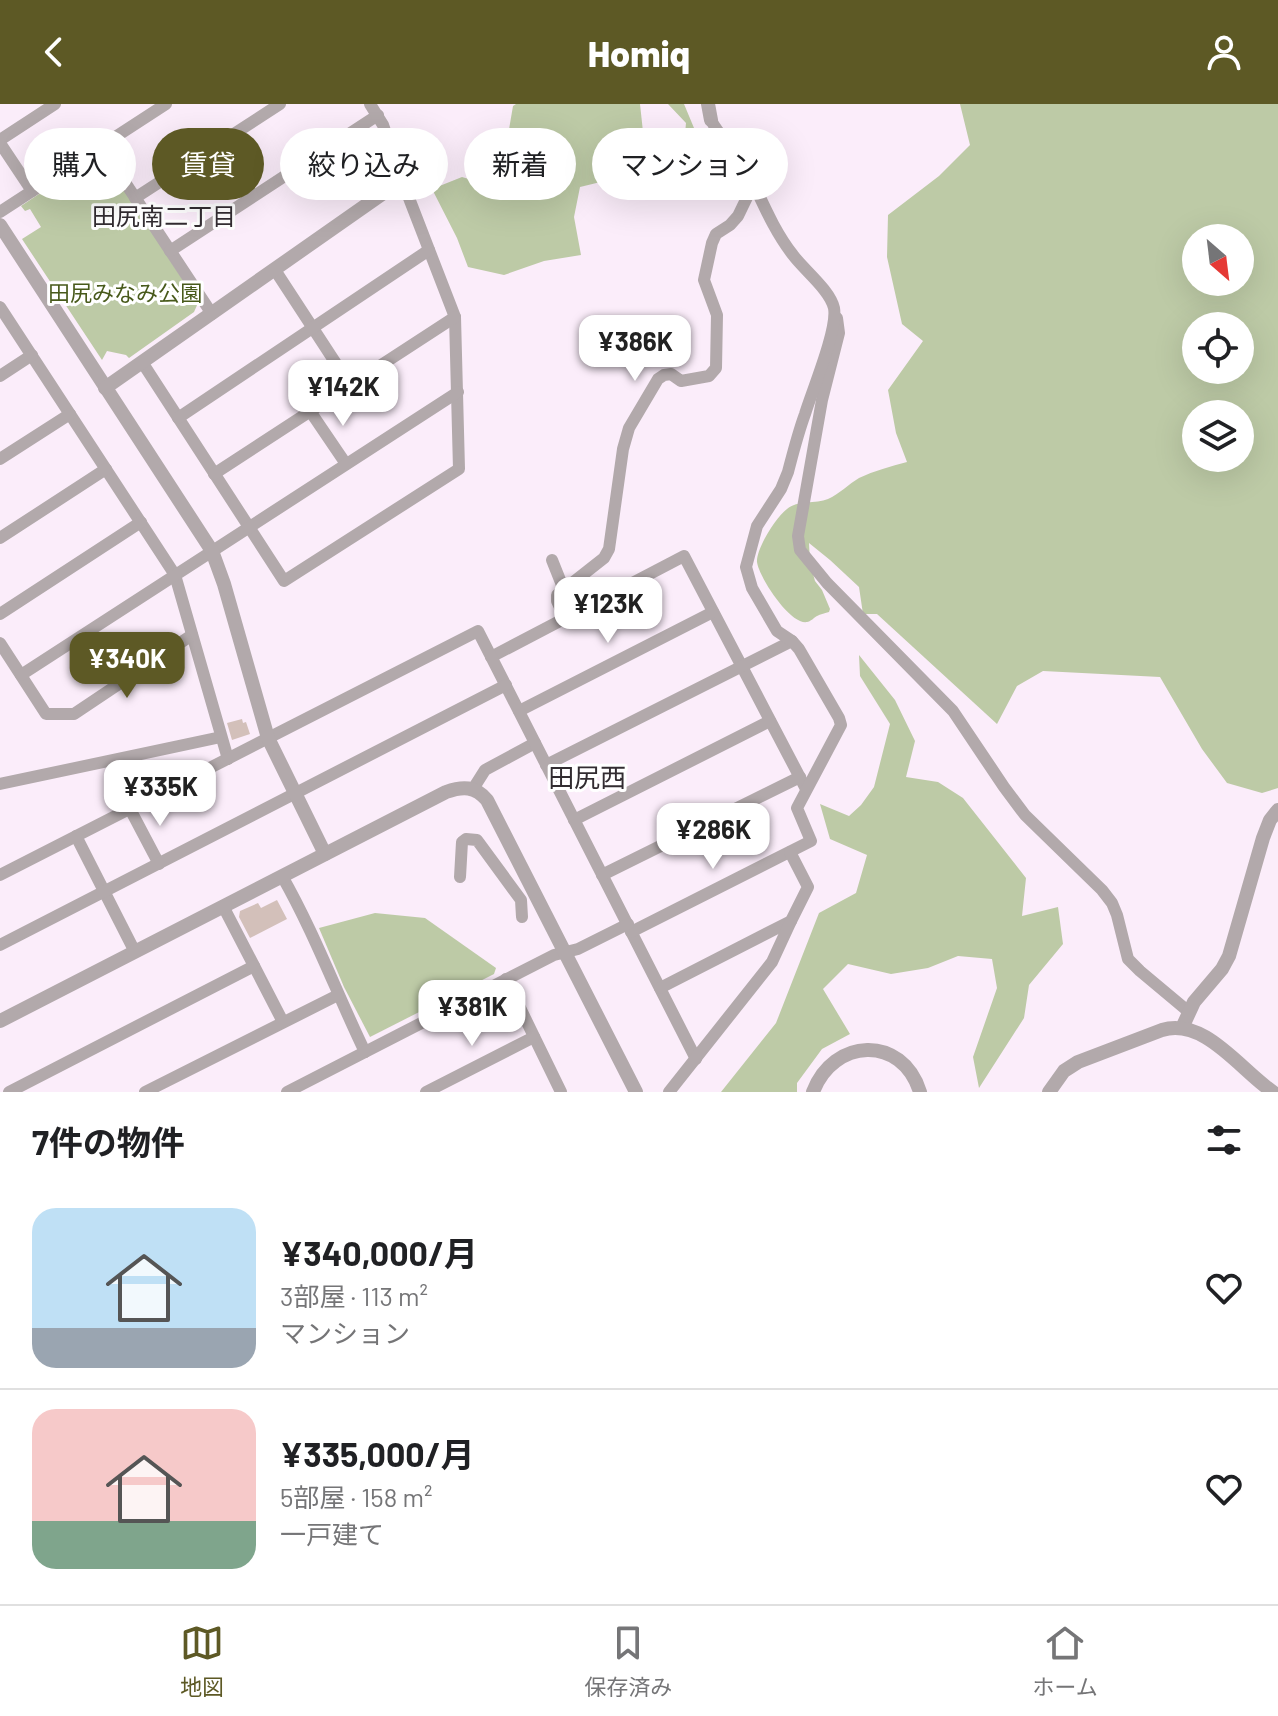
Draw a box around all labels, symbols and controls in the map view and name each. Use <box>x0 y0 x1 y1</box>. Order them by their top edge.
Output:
icon: back <box>32 30 76 74</box>
icon: person <box>1202 30 1246 74</box>
text: Homiq <box>588 31 690 74</box>
chip: 購入 <box>24 128 136 200</box>
chip: 賃貸 <box>152 128 264 200</box>
chip: 絞り込み <box>280 128 448 200</box>
chip: 新着 <box>464 128 576 200</box>
chip: マンション <box>592 128 788 200</box>
district label: 田尻南二丁目 <box>92 201 236 230</box>
north arrow <box>1182 224 1254 296</box>
map controls <box>1182 224 1254 472</box>
park label: 田尻みなみ公園 <box>48 279 202 305</box>
button: locate <box>1182 312 1254 384</box>
pin: ¥386K <box>579 315 691 383</box>
text: ¥386K <box>597 325 673 356</box>
pin: ¥142K <box>287 360 399 428</box>
text: ¥142K <box>306 370 380 401</box>
button: layers <box>1182 400 1254 472</box>
pin: ¥123K <box>552 577 664 645</box>
text: ¥123K <box>572 587 644 618</box>
pin: ¥340K <box>71 632 183 700</box>
text: ¥340K <box>88 642 166 673</box>
pin: ¥335K <box>104 760 216 828</box>
district label: 田尻西 <box>548 761 626 792</box>
text: ¥335K <box>122 770 198 801</box>
pin: ¥286K <box>657 803 769 871</box>
text: ¥286K <box>675 813 751 844</box>
pin: ¥381K <box>416 980 528 1048</box>
text: ¥381K <box>436 990 508 1021</box>
icon: filters <box>1202 1118 1246 1162</box>
text: 7件の物件 <box>32 1121 185 1162</box>
text: ¥340,000/月 <box>280 1232 478 1273</box>
icon: home <box>96 1240 192 1336</box>
icon: heart <box>1202 1266 1246 1310</box>
text: 3部屋 · 113 m² <box>280 1280 428 1311</box>
text: マンション <box>280 1317 410 1348</box>
text: ¥335,000/月 <box>280 1433 475 1474</box>
icon: home <box>96 1441 192 1537</box>
icon: heart <box>1202 1467 1246 1511</box>
text: 5部屋 · 158 m² <box>280 1481 432 1512</box>
text: 一戸建て <box>280 1518 384 1549</box>
tab: 地図 <box>180 1621 224 1701</box>
tab: 保存済み <box>584 1621 672 1701</box>
tab: ホーム <box>1033 1621 1098 1701</box>

